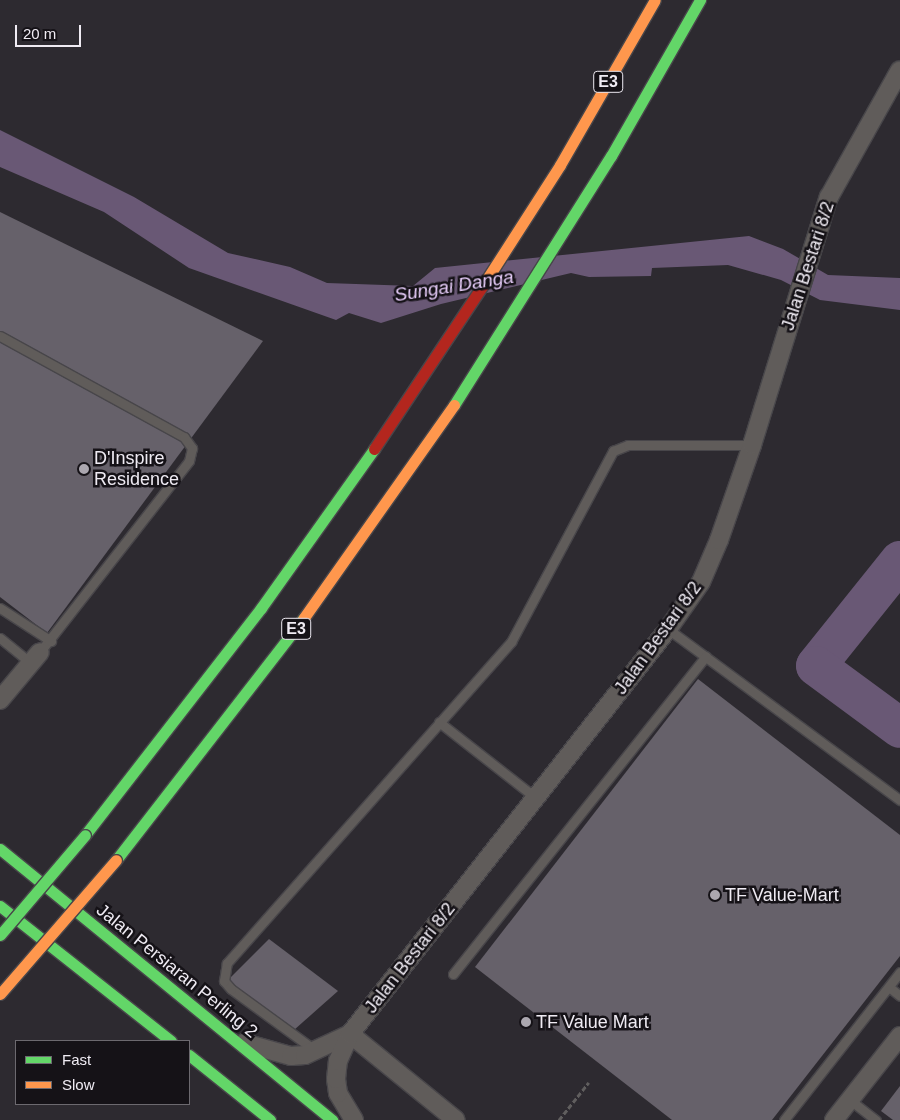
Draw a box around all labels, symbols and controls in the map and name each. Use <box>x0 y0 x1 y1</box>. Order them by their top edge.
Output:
scale bar <box>18 15 84 47</box>
text: 20 m <box>23 25 56 42</box>
road number: E3 <box>593 68 623 95</box>
street label: Jalan Bestari 8/2 <box>777 199 839 333</box>
water label: Sungai Danga <box>393 265 515 307</box>
place label: D'Inspire Residence <box>94 448 179 490</box>
marker: D'Inspire Residence <box>78 463 90 475</box>
street label: Jalan Bestari 8/2 <box>610 577 706 699</box>
road number: E3 <box>281 616 311 642</box>
place label: TF Value-Mart <box>725 884 839 906</box>
marker: TF Value-Mart <box>709 889 721 901</box>
street label: Jalan Persiaran Perling 2 <box>92 899 262 1043</box>
street label: Jalan Bestari 8/2 <box>360 899 460 1017</box>
place label: TF Value Mart <box>536 1011 649 1033</box>
marker: TF Value Mart <box>520 1016 532 1028</box>
legend <box>15 1040 190 1105</box>
text: Fast <box>62 1051 91 1068</box>
text: Slow <box>62 1076 95 1093</box>

